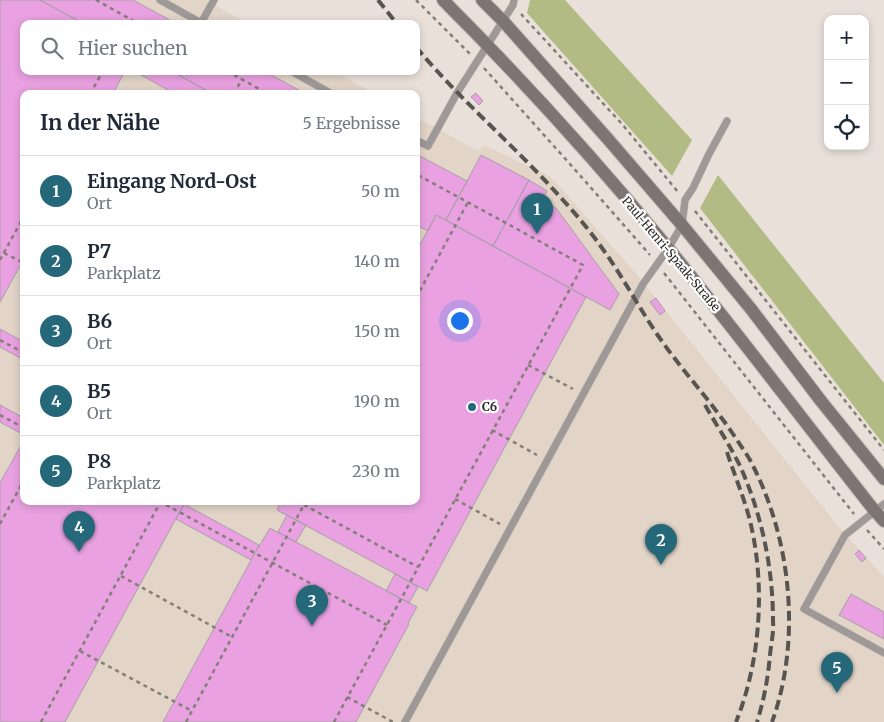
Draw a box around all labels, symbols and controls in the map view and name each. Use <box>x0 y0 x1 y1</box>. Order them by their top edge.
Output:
map controls <box>824 15 869 150</box>
button: + <box>824 15 869 60</box>
search box <box>20 20 420 75</box>
icon: search <box>38 34 66 62</box>
text: Hier suchen <box>78 36 188 60</box>
button: − <box>824 60 869 105</box>
button: locate <box>824 105 869 150</box>
text: In der Nähe <box>40 109 160 136</box>
text: 5 Ergebnisse <box>303 113 400 133</box>
text: Eingang Nord-Ost <box>87 169 257 193</box>
text: 1 <box>52 181 60 201</box>
text: 50 m <box>361 181 400 201</box>
text: Ort <box>87 193 112 213</box>
pin: 1 <box>521 193 553 234</box>
street label: Paul-Henri-Spaak-Straße <box>619 193 724 314</box>
text: P7 <box>87 239 111 263</box>
text: 2 <box>51 251 61 271</box>
text: 140 m <box>354 251 400 271</box>
text: Parkplatz <box>87 263 161 283</box>
your location <box>447 308 473 334</box>
text: B6 <box>87 309 112 333</box>
text: 3 <box>51 321 61 341</box>
text: 150 m <box>354 321 400 341</box>
text: Ort <box>87 333 112 353</box>
text: B5 <box>87 379 111 403</box>
text: 4 <box>51 391 61 411</box>
text: 190 m <box>354 391 400 411</box>
place label: C6 <box>482 399 497 414</box>
marker: C6 <box>466 401 478 413</box>
text: Ort <box>87 403 112 423</box>
text: P8 <box>87 449 111 473</box>
text: 5 <box>51 461 61 481</box>
text: 230 m <box>352 461 400 481</box>
text: Parkplatz <box>87 473 161 493</box>
pin: 4 <box>63 511 95 552</box>
pin: 2 <box>645 524 677 565</box>
pin: 3 <box>296 585 328 626</box>
pin: 5 <box>821 652 853 693</box>

